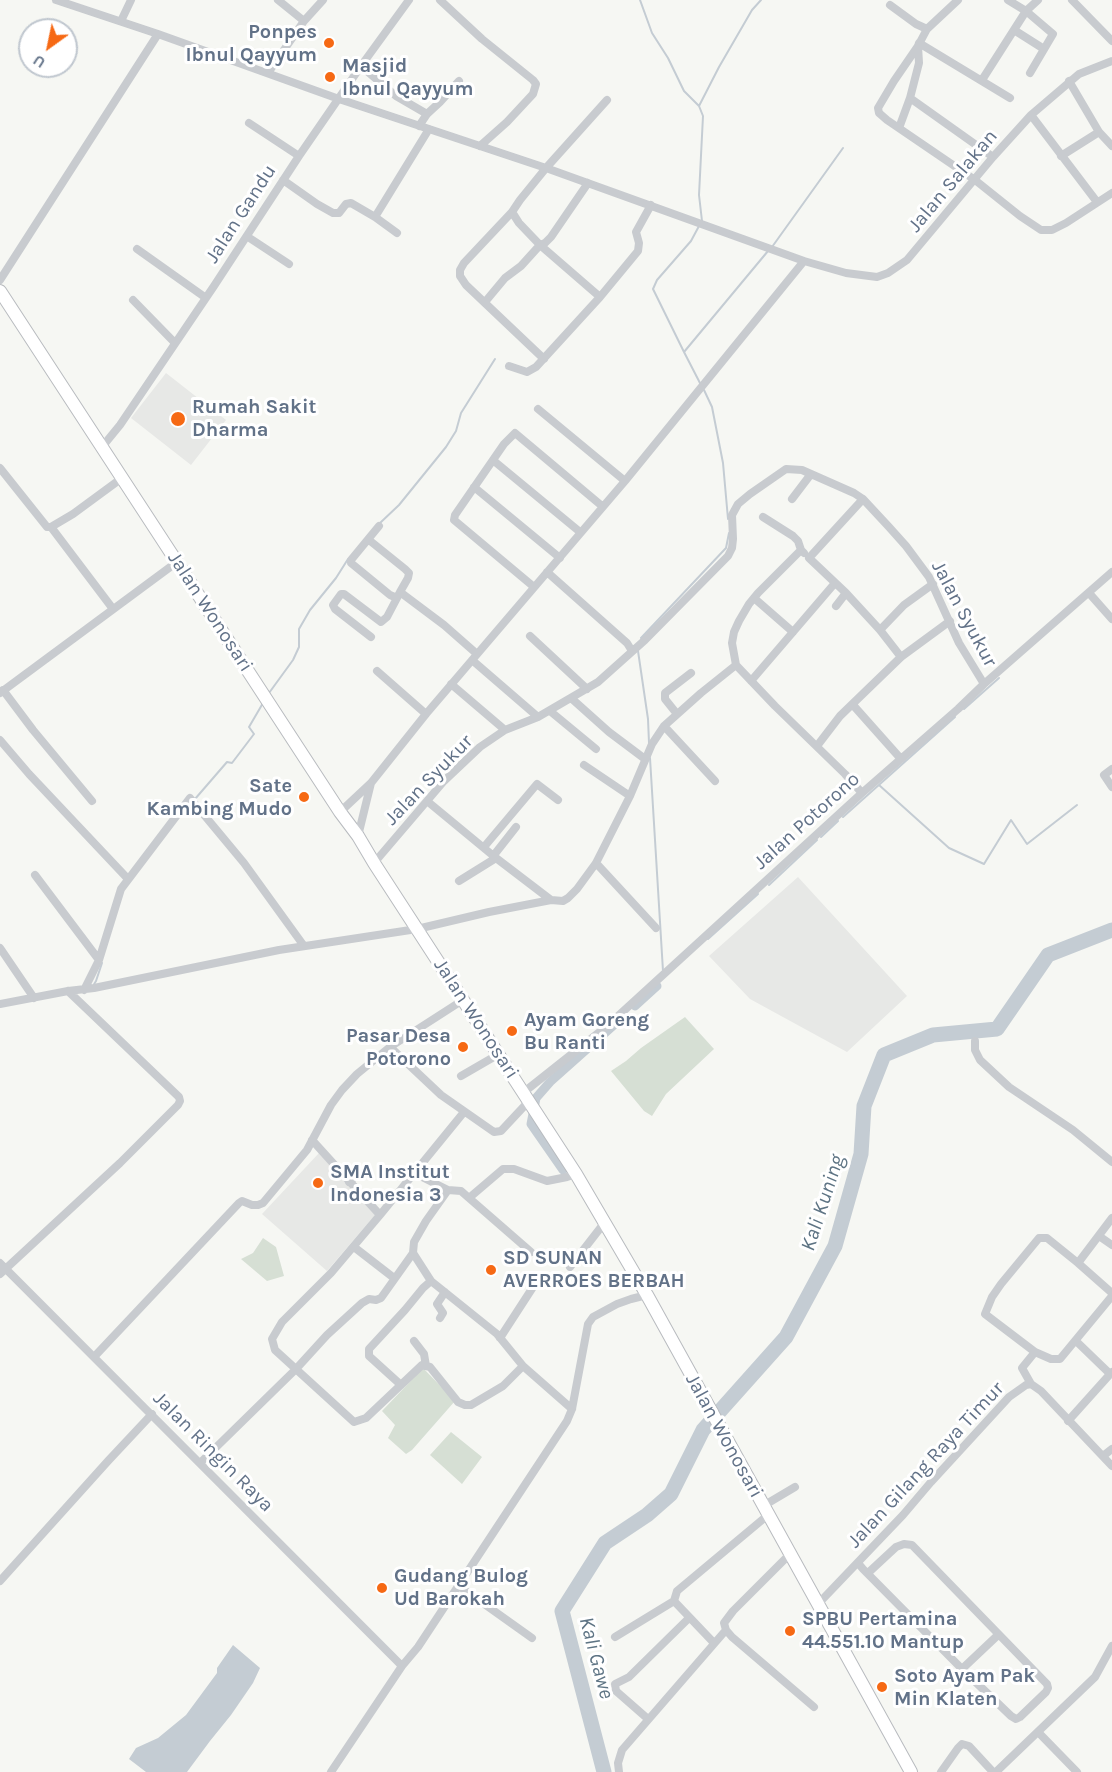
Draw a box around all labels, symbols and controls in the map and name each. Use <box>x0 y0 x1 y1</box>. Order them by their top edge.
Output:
north arrow <box>18 18 78 78</box>
place label: Ponpes Ibnul Qayyum <box>185 20 317 67</box>
marker: Ponpes Ibnul Qayyum <box>322 36 336 50</box>
text: U <box>29 51 49 73</box>
place label: Masjid Ibnul Qayyum <box>342 54 474 101</box>
marker: Masjid Ibnul Qayyum <box>323 70 337 84</box>
street label: Jalan Salakan <box>903 125 1003 237</box>
street label: Jalan Gandu <box>200 160 282 268</box>
place label: Rumah Sakit Dharma <box>192 395 316 442</box>
marker: Rumah Sakit Dharma <box>169 410 187 428</box>
street label: Jalan Wonosari <box>162 547 258 677</box>
street label: Jalan Syukur <box>926 557 1002 671</box>
street label: Jalan Syukur <box>380 730 478 830</box>
street label: Jalan Potorono <box>749 767 865 875</box>
place label: Sate Kambing Mudo <box>147 774 292 821</box>
marker: Sate Kambing Mudo <box>297 790 311 804</box>
street label: Jalan Wonosari <box>428 954 524 1084</box>
place label: Ayam Goreng Bu Ranti <box>524 1008 649 1055</box>
place label: Pasar Desa Potorono <box>346 1024 451 1071</box>
marker: Ayam Goreng Bu Ranti <box>505 1024 519 1038</box>
marker: Pasar Desa Potorono <box>456 1040 470 1054</box>
water label: Kali Kuning <box>796 1152 850 1254</box>
place label: SMA Institut Indonesia 3 <box>330 1160 450 1207</box>
marker: SMA Institut Indonesia 3 <box>311 1176 325 1190</box>
place label: SD SUNAN AVERROES BERBAH <box>503 1246 685 1293</box>
marker: SD SUNAN AVERROES BERBAH <box>484 1263 498 1277</box>
street label: Jalan Wonosari <box>680 1370 768 1502</box>
street label: Jalan Gilang Raya Timur <box>843 1377 1009 1553</box>
street label: Jalan Ringin Raya <box>148 1387 278 1517</box>
place label: Gudang Bulog Ud Barokah <box>394 1564 528 1611</box>
marker: Gudang Bulog Ud Barokah <box>375 1581 389 1595</box>
place label: SPBU Pertamina 44.551.10 Mantup <box>802 1607 964 1654</box>
water label: Kali Gawe <box>573 1614 619 1702</box>
marker: SPBU Pertamina 44.551.10 Mantup <box>783 1624 797 1638</box>
place label: Soto Ayam Pak Min Klaten <box>894 1664 1035 1711</box>
marker: Soto Ayam Pak Min Klaten <box>875 1680 889 1694</box>

